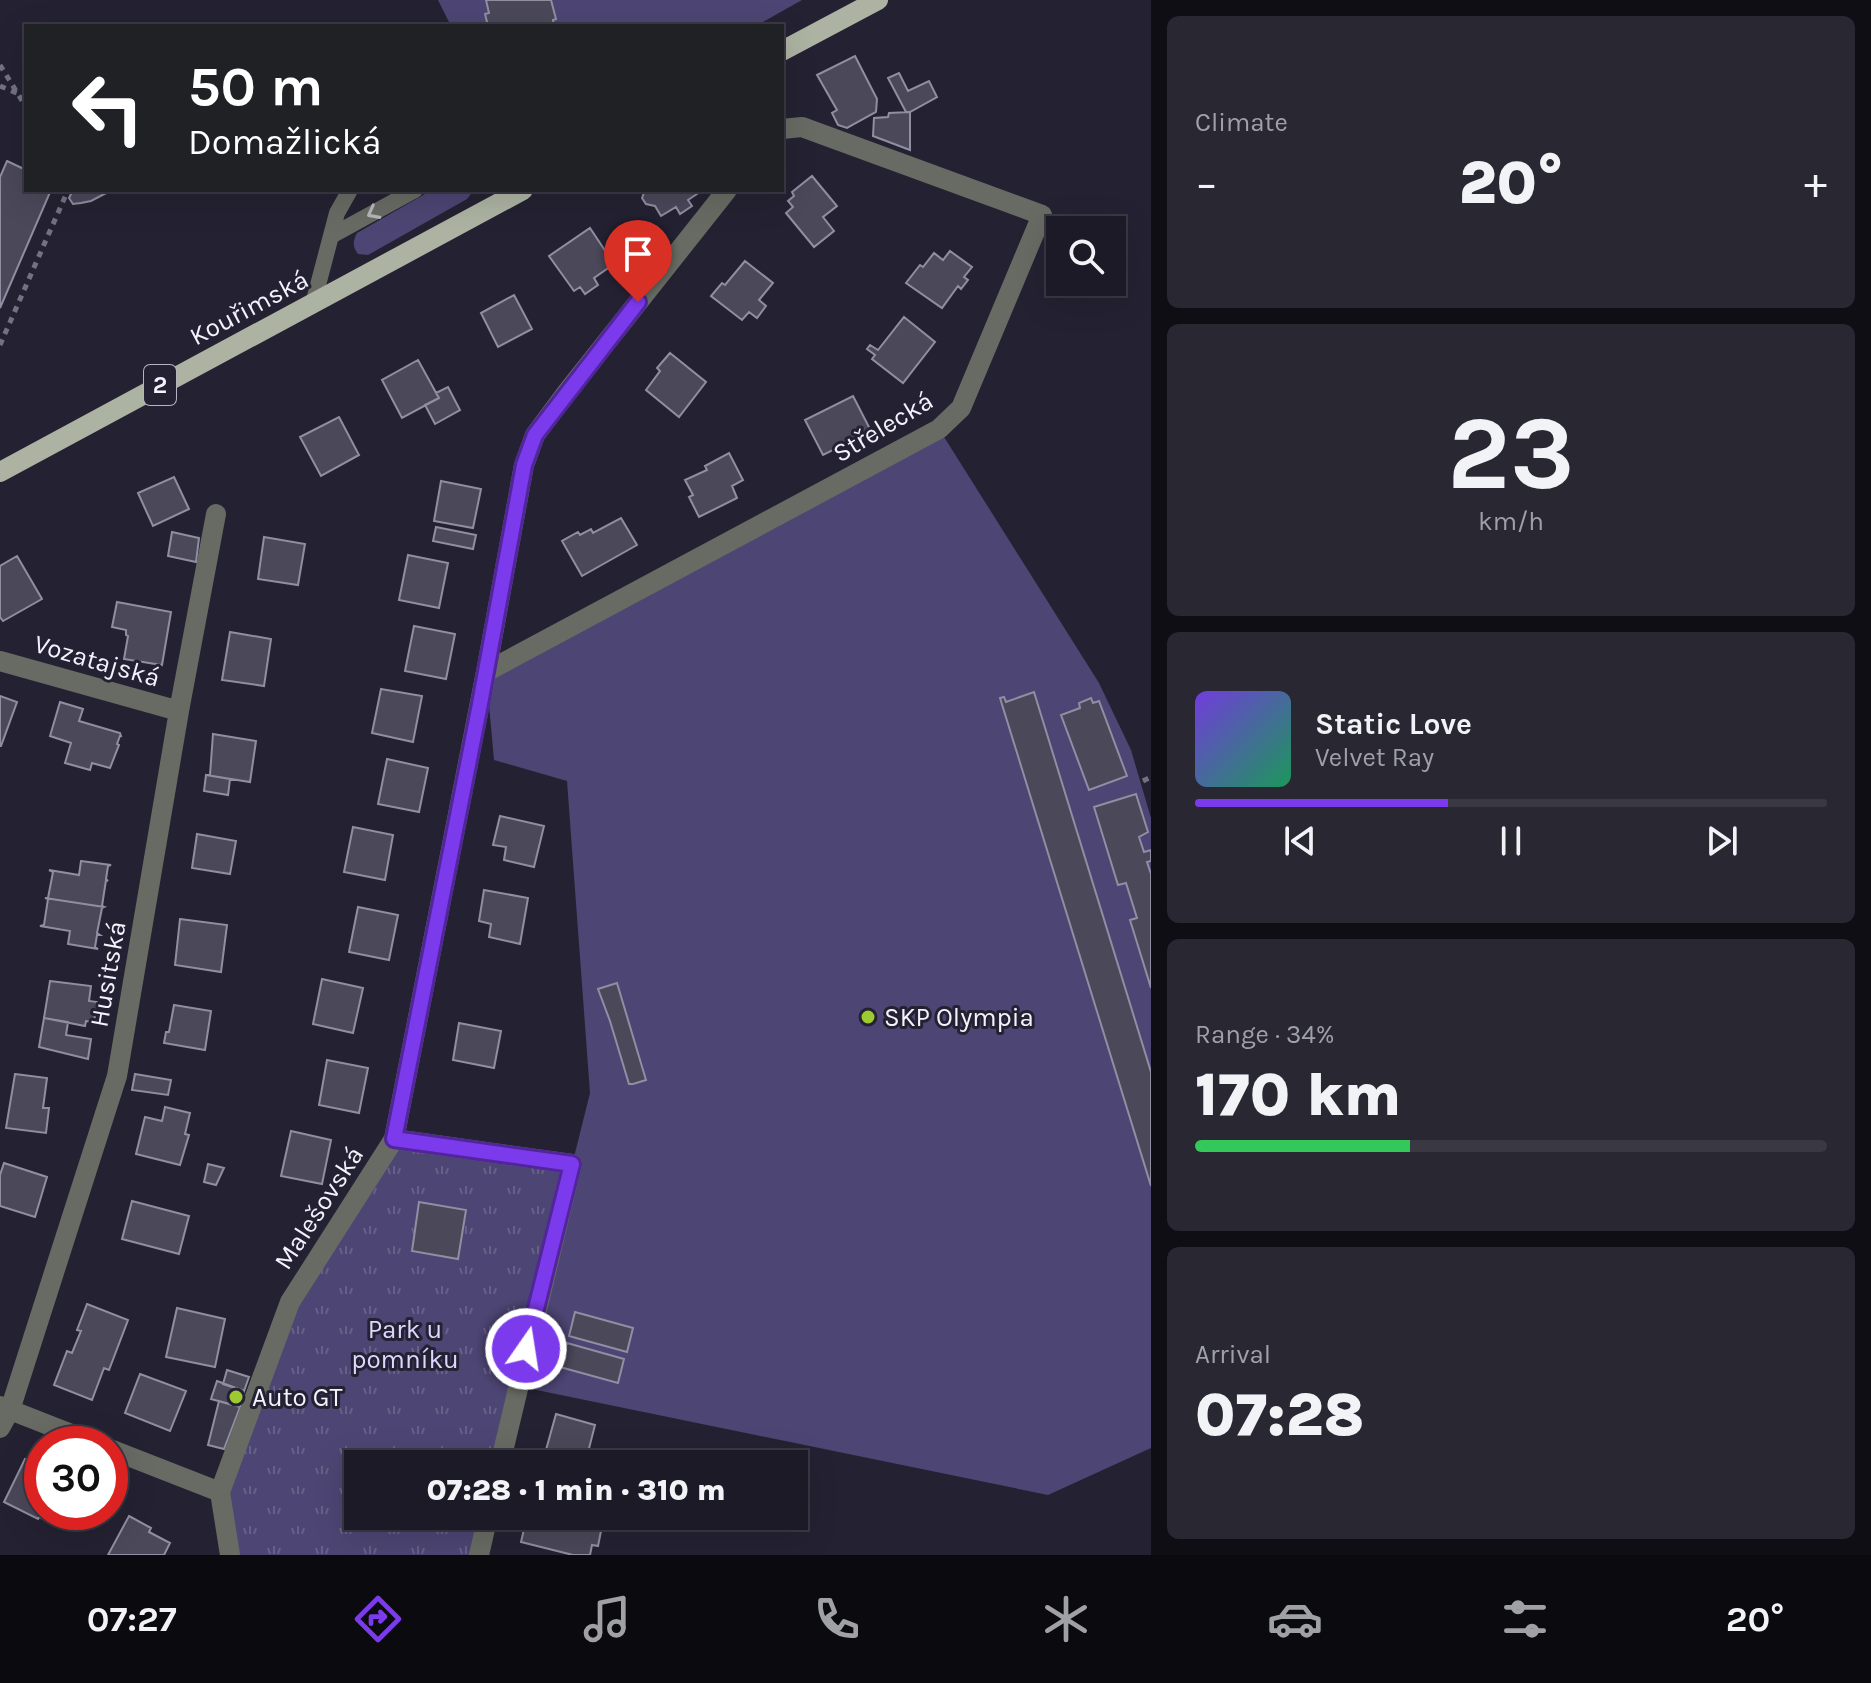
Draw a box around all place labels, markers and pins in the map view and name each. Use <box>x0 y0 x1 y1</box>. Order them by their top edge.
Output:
pin <box>604 220 672 302</box>
place label: SKP Olympia <box>884 1002 1034 1033</box>
marker: SKP Olympia <box>859 1008 877 1026</box>
place label: Auto GT <box>252 1382 343 1413</box>
marker: Auto GT <box>227 1388 245 1406</box>

